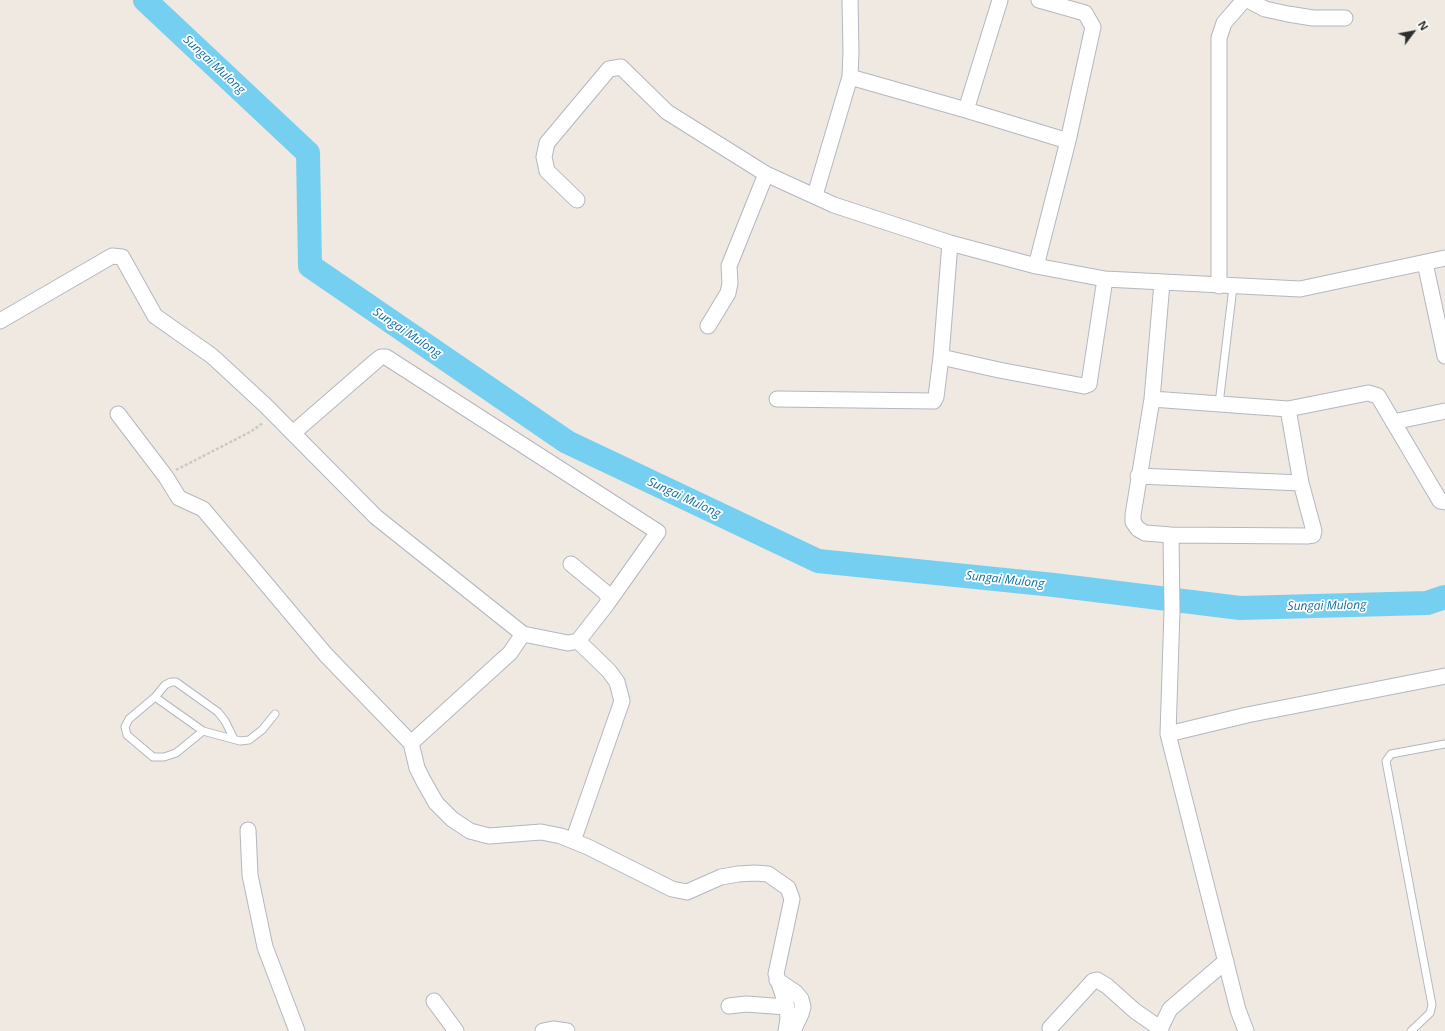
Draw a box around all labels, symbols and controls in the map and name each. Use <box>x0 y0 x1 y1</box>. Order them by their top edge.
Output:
north arrow <box>1393 12 1433 52</box>
text: N <box>1415 18 1432 33</box>
water label: Sungai Mulong <box>180 33 248 97</box>
water label: Sungai Mulong <box>370 305 444 361</box>
water label: Sungai Mulong <box>645 475 723 521</box>
water label: Sungai Mulong <box>965 569 1045 591</box>
water label: Sungai Mulong <box>1287 598 1367 614</box>

